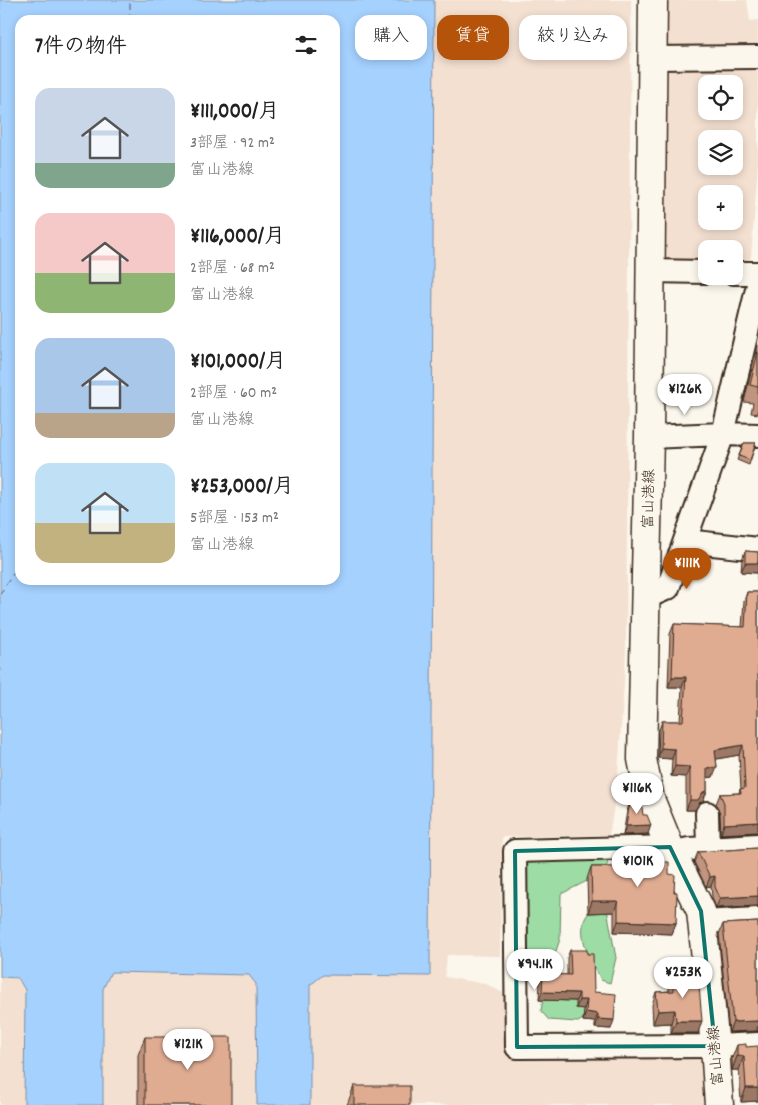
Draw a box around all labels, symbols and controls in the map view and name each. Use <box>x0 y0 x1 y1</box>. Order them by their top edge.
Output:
chip: 購入 <box>355 15 427 60</box>
chip: 賃貸 <box>437 15 509 60</box>
chip: 絞り込み <box>519 15 627 60</box>
icon: filters <box>292 31 320 59</box>
text: 7件の物件 <box>35 33 127 63</box>
map controls <box>698 75 743 285</box>
button: locate <box>698 75 743 120</box>
text: ¥111,000/月 <box>190 98 279 128</box>
icon: home <box>75 108 135 168</box>
button: layers <box>698 130 743 175</box>
text: 3部屋 · 92 m² <box>190 132 275 155</box>
text: 富山港線 <box>190 159 254 182</box>
button: + <box>698 185 743 230</box>
text: ¥116,000/月 <box>190 223 285 253</box>
icon: home <box>75 233 135 293</box>
button: − <box>698 240 743 285</box>
text: 2部屋 · 68 m² <box>190 257 275 280</box>
text: 富山港線 <box>190 284 254 307</box>
text: ¥101,000/月 <box>190 348 286 378</box>
icon: home <box>75 358 135 418</box>
pin: ¥126K <box>650 374 720 416</box>
text: ¥126K <box>668 378 702 401</box>
text: 2部屋 · 60 m² <box>190 382 277 405</box>
text: 富山港線 <box>190 409 254 432</box>
street label: 富山港線 <box>638 469 662 529</box>
text: ¥253,000/月 <box>190 473 294 503</box>
icon: home <box>75 483 135 543</box>
text: 5部屋 · 153 m² <box>190 507 279 530</box>
text: 富山港線 <box>190 534 254 557</box>
pin: ¥111K <box>652 548 722 590</box>
text: ¥111K <box>674 552 700 575</box>
pin: ¥116K <box>602 772 672 815</box>
text: ¥116K <box>622 777 652 800</box>
pin: ¥101K <box>603 846 673 888</box>
text: ¥101K <box>623 850 653 873</box>
pin: ¥94.1K <box>494 948 576 991</box>
text: ¥94.1K <box>517 953 553 976</box>
pin: ¥253K <box>648 956 718 999</box>
text: ¥253K <box>665 961 701 984</box>
street label: 富山港線 <box>703 1025 731 1087</box>
pin: ¥121K <box>153 1028 223 1071</box>
text: ¥121K <box>173 1033 203 1056</box>

